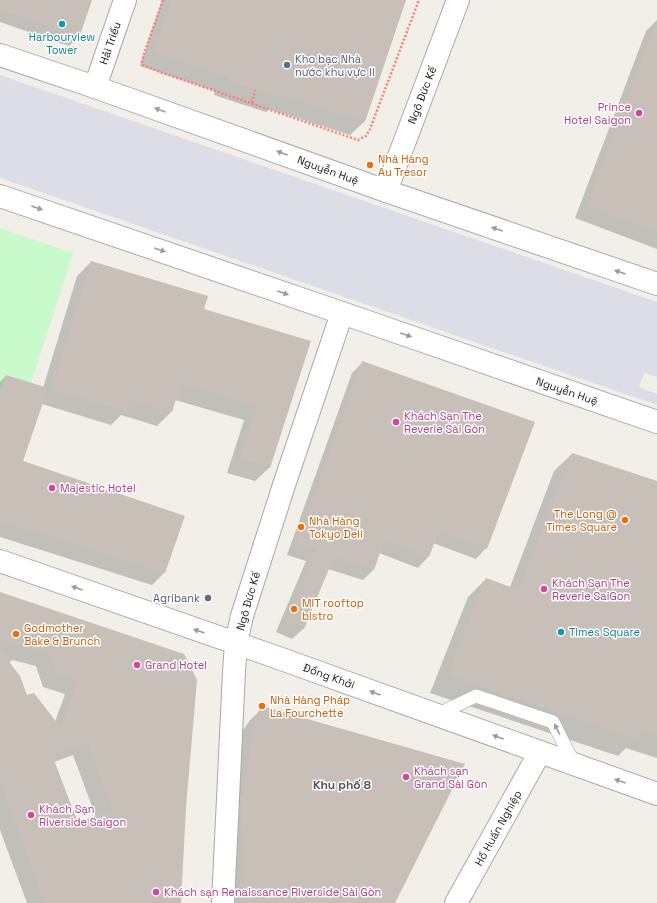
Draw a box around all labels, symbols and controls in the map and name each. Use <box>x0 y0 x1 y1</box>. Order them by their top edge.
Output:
marker: Harbourview Tower <box>57 19 67 29</box>
street label: Hải Triều <box>96 20 124 66</box>
place label: Harbourview Tower <box>29 30 95 57</box>
place label: Kho bạc Nhà nước khu vực II <box>295 52 375 79</box>
marker: Kho bạc Nhà nước khu vực II <box>282 60 292 70</box>
street label: Ngô Ðức Kế <box>405 64 440 126</box>
place label: Prince Hotel Saigon <box>564 100 631 127</box>
one-way arrow <box>153 106 165 112</box>
marker: Prince Hotel Saigon <box>634 108 644 118</box>
one-way arrow <box>276 150 288 156</box>
street label: Nguyễn Huệ <box>295 152 361 188</box>
place label: Nhà Hàng Au Tresor <box>378 152 429 179</box>
marker: Nhà Hàng Au Tresor <box>365 160 375 170</box>
one-way arrow <box>31 205 43 211</box>
one-way arrow <box>491 226 503 232</box>
one-way arrow <box>154 248 166 254</box>
one-way arrow <box>614 268 626 274</box>
one-way arrow <box>277 290 289 296</box>
one-way arrow <box>400 332 412 338</box>
street label: Nguyễn Huệ <box>534 374 600 408</box>
place label: Khách Sạn The Reverie Sài Gòn <box>404 409 485 436</box>
marker: Khách Sạn The Reverie Sài Gòn <box>391 417 401 427</box>
place label: Majestic Hotel <box>60 481 136 495</box>
marker: Majestic Hotel <box>47 483 57 493</box>
place label: The Long @ Times Square <box>546 507 617 534</box>
place label: Nhà Hàng Tokyo Deli <box>309 514 363 541</box>
marker: The Long @ Times Square <box>620 515 630 525</box>
marker: Nhà Hàng Tokyo Deli <box>296 522 306 532</box>
street label: Ngô Ðức Kế <box>233 569 263 632</box>
place label: Khách Sạn The Reverie SaiGon <box>552 576 630 603</box>
one-way arrow <box>70 584 82 590</box>
marker: Khách Sạn The Reverie SaiGon <box>539 584 549 594</box>
place label: Agribank <box>153 591 200 605</box>
marker: Agribank <box>203 593 213 603</box>
place label: MIT rooftop bistro <box>302 596 364 623</box>
marker: MIT rooftop bistro <box>289 604 299 614</box>
place label: Godmother Bake & Brunch <box>24 621 100 648</box>
place label: Times Square <box>569 625 640 639</box>
marker: Times Square <box>556 627 566 637</box>
one-way arrow <box>193 628 205 634</box>
marker: Godmother Bake & Brunch <box>11 629 21 639</box>
place label: Grand Hotel <box>145 658 207 672</box>
marker: Grand Hotel <box>132 660 142 670</box>
street label: Ðồng Khởi <box>301 660 357 692</box>
one-way arrow <box>369 690 381 696</box>
place label: Nhà Hàng Pháp La Fourchette <box>270 693 350 720</box>
marker: Nhà Hàng Pháp La Fourchette <box>257 701 267 711</box>
one-way arrow <box>554 723 560 735</box>
one-way arrow <box>491 734 503 740</box>
place label: Khách sạn Grand Sài Gòn <box>414 764 488 791</box>
marker: Khách sạn Grand Sài Gòn <box>401 772 411 782</box>
district label: Khu phố 8 <box>313 777 371 793</box>
one-way arrow <box>614 777 626 783</box>
street label: Hồ Huấn Nghiệp <box>471 788 525 868</box>
place label: Khách Sạn Riverside Saigon <box>39 802 126 829</box>
marker: Khách Sạn Riverside Saigon <box>26 810 36 820</box>
place label: Khách sạn Renaissance Riverside Sài Gòn <box>164 885 381 899</box>
marker: Khách sạn Renaissance Riverside Sài Gòn <box>151 887 161 897</box>

